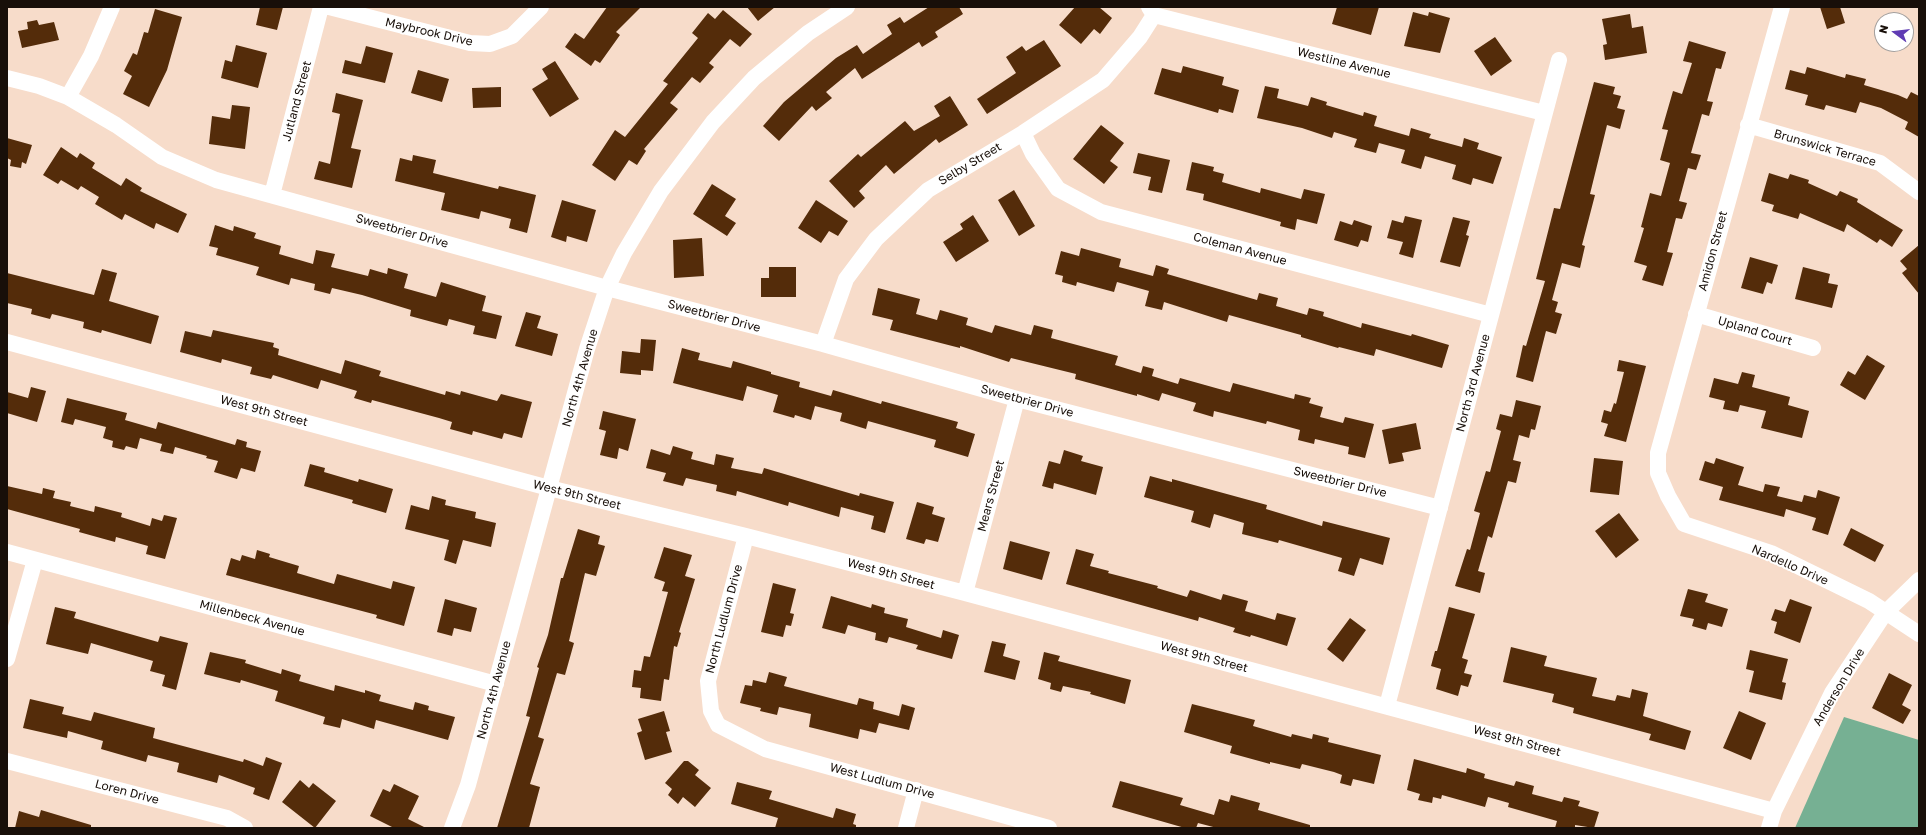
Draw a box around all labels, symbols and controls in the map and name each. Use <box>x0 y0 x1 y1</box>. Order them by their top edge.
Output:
north arrow <box>1874 12 1914 52</box>
street label: Maybrook Drive <box>384 15 474 49</box>
text: N <box>1876 23 1890 35</box>
street label: Westline Avenue <box>1296 44 1392 82</box>
street label: Jutland Street <box>279 59 315 143</box>
street label: Brunswick Terrace <box>1772 126 1878 170</box>
street label: Selby Street <box>936 140 1004 188</box>
street label: Amidon Street <box>1695 209 1731 293</box>
street label: Sweetbrier Drive <box>354 211 450 251</box>
street label: Coleman Avenue <box>1192 230 1288 268</box>
street label: Sweetbrier Drive <box>666 297 762 335</box>
street label: Upland Court <box>1716 313 1794 349</box>
street label: North 4th Avenue <box>559 327 601 429</box>
street label: North 3rd Avenue <box>1453 332 1493 434</box>
street label: Sweetbrier Drive <box>979 382 1075 420</box>
street label: West 9th Street <box>219 392 309 430</box>
street label: Mears Street <box>975 459 1007 533</box>
street label: Sweetbrier Drive <box>1292 463 1388 501</box>
street label: West 9th Street <box>532 477 622 513</box>
street label: Nardello Drive <box>1749 542 1831 588</box>
street label: West 9th Street <box>846 555 936 593</box>
street label: North Ludlum Drive <box>703 563 745 675</box>
street label: Millenbeck Avenue <box>198 597 306 639</box>
street label: West 9th Street <box>1159 638 1249 676</box>
street label: North 4th Avenue <box>474 639 514 741</box>
street label: Anderson Drive <box>1810 646 1868 728</box>
street label: West 9th Street <box>1472 722 1562 760</box>
street label: West Ludlum Drive <box>828 760 936 802</box>
street label: Loren Drive <box>93 777 161 807</box>

